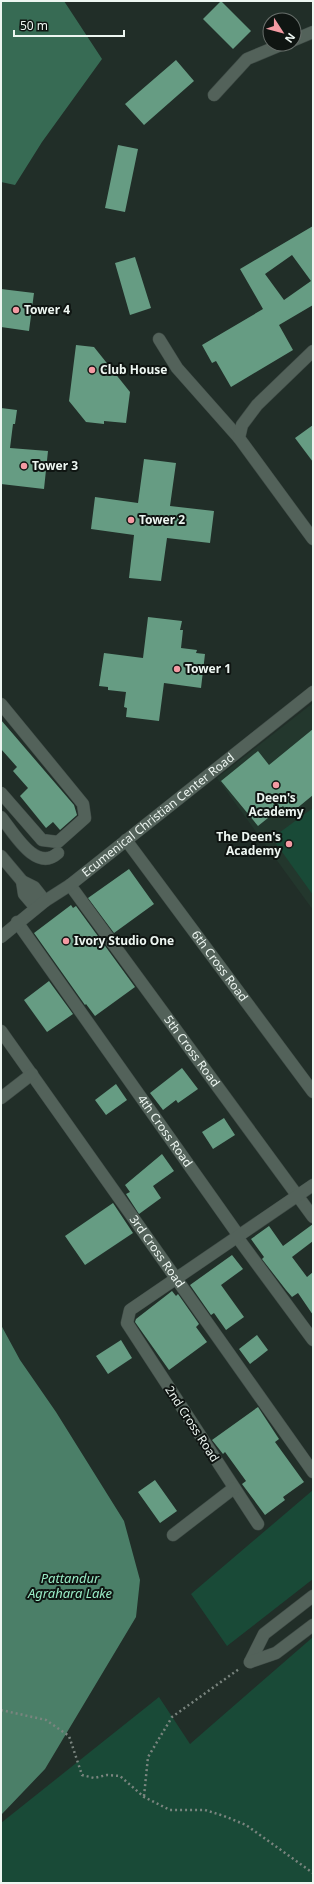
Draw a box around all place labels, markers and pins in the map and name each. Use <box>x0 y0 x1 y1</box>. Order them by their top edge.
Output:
place label: Tower 4 <box>24 301 70 318</box>
marker: Tower 4 <box>11 305 21 315</box>
place label: Club House <box>100 361 167 378</box>
marker: Club House <box>87 365 97 375</box>
place label: Tower 3 <box>32 457 78 474</box>
marker: Tower 3 <box>19 461 29 471</box>
place label: Tower 2 <box>139 511 185 528</box>
marker: Tower 2 <box>126 515 136 525</box>
place label: Tower 1 <box>185 660 231 677</box>
marker: Tower 1 <box>172 664 182 674</box>
marker: Deen's Academy <box>271 780 281 790</box>
place label: Deen's Academy <box>249 789 304 820</box>
place label: The Deen's Academy <box>216 828 281 859</box>
marker: The Deen's Academy <box>284 839 294 849</box>
place label: Ivory Studio One <box>74 932 174 949</box>
marker: Ivory Studio One <box>61 936 71 946</box>

